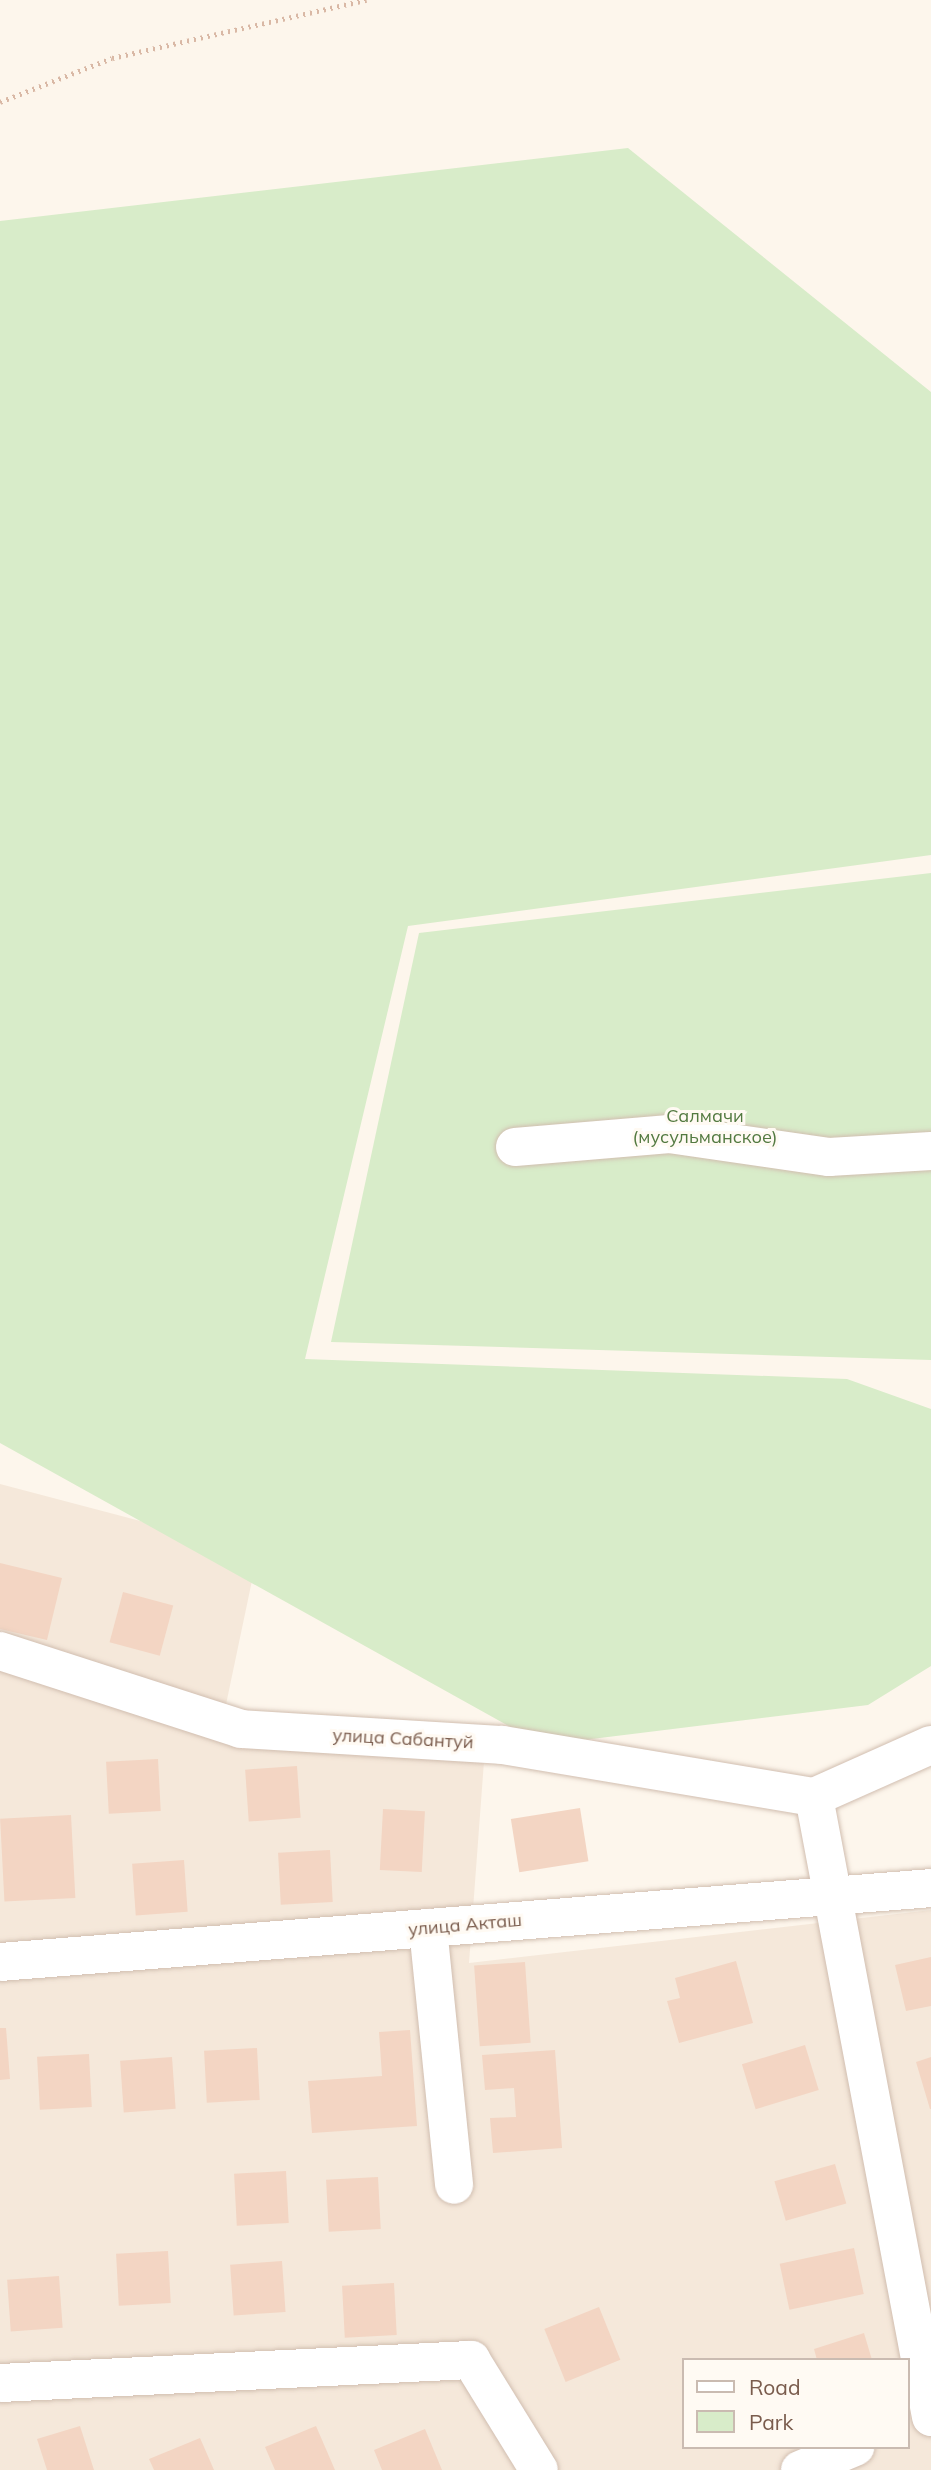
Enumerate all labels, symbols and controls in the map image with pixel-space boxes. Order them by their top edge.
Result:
park label: Салмачи (мусульманское) [633,1106,777,1148]
street label: улица Сабантуй [332,1725,474,1753]
street label: улица Акташ [407,1909,523,1941]
legend [682,2358,910,2449]
text: Road [749,2374,800,2400]
text: Park [749,2409,793,2435]

